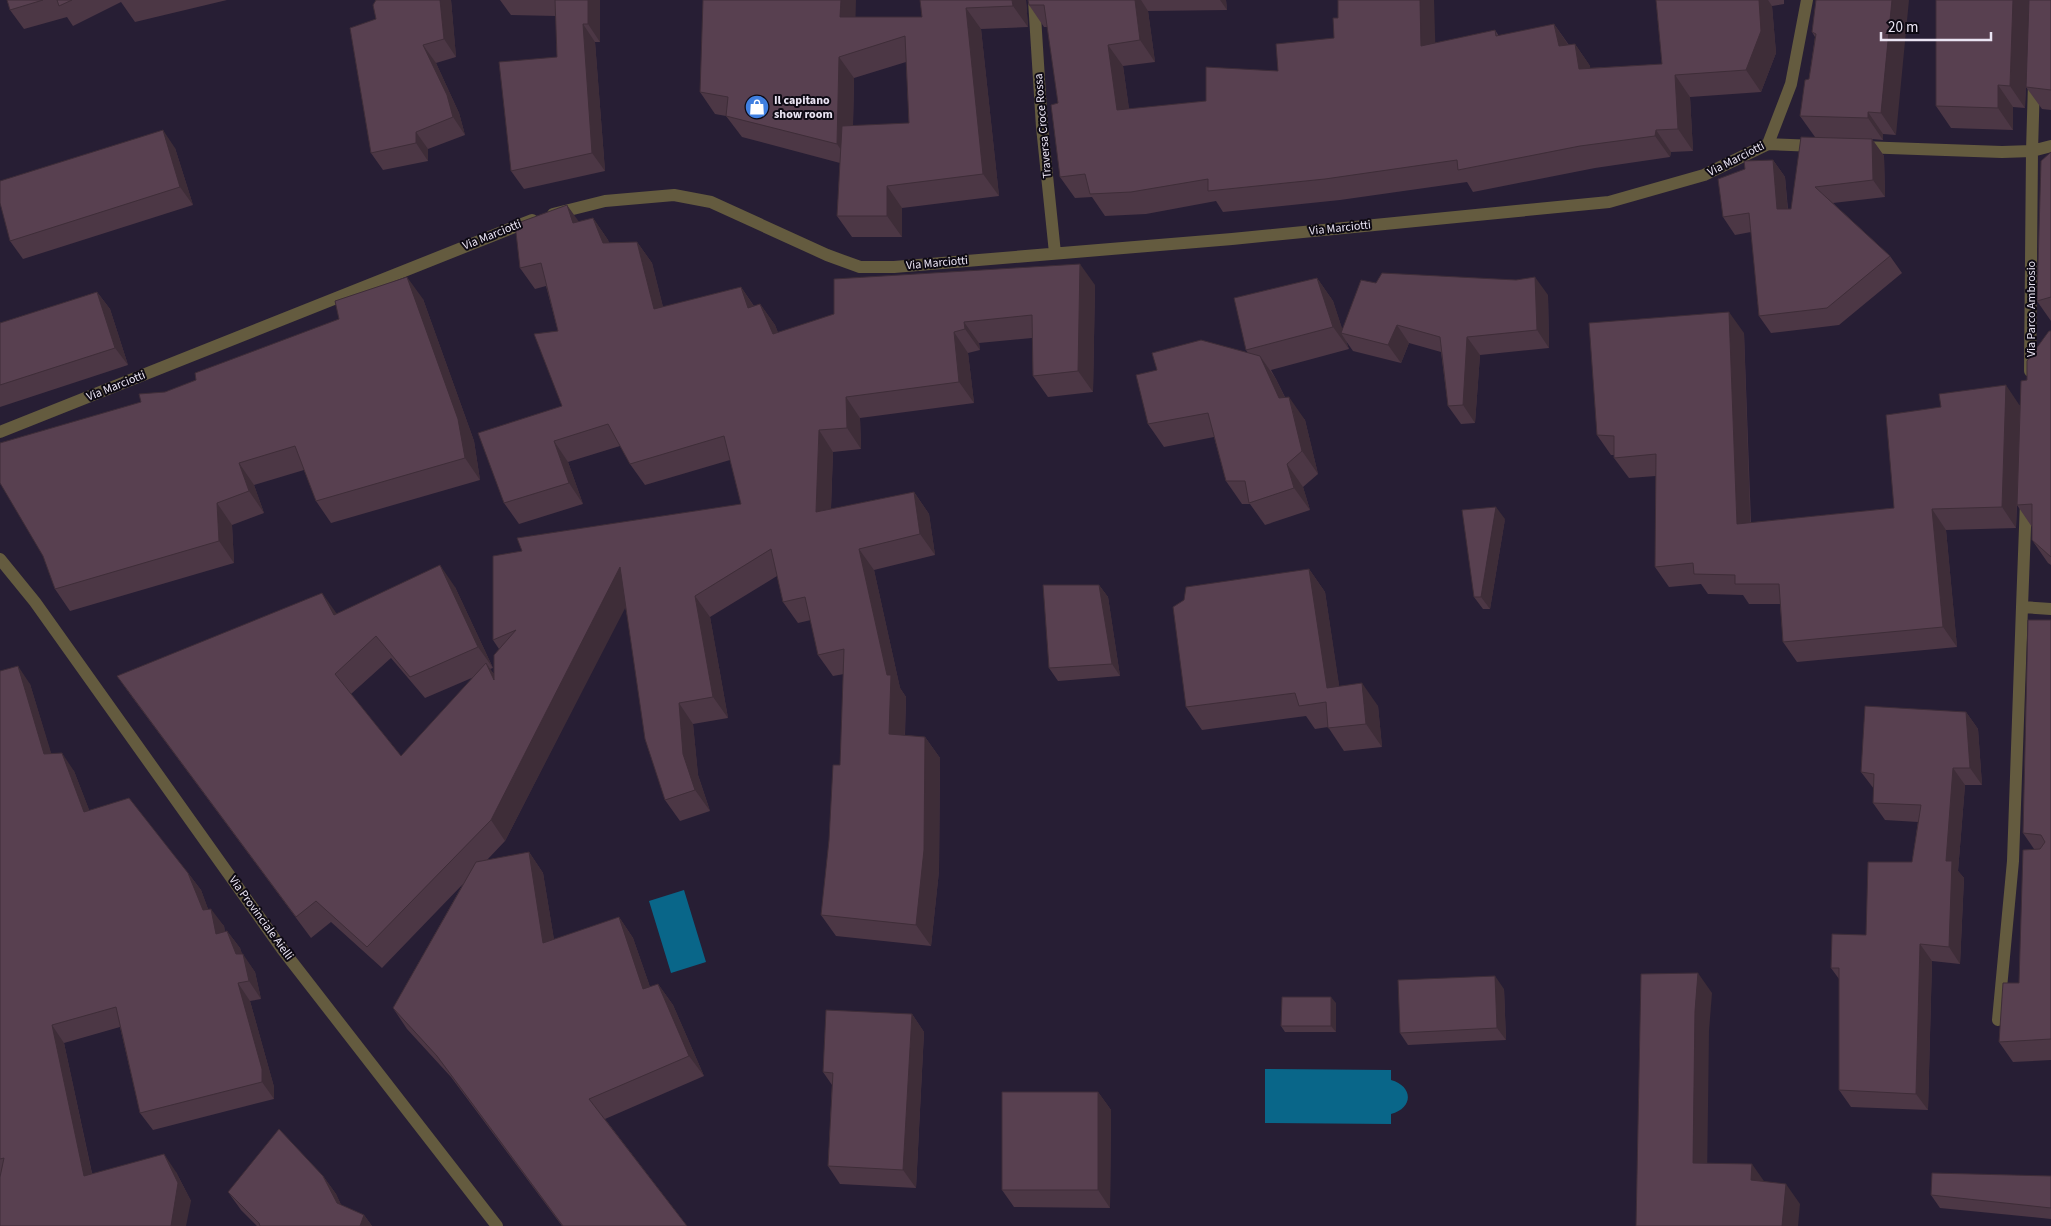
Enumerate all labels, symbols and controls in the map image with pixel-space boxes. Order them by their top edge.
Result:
scale bar [1881,10,1991,42]
text: 20 m [1888,17,1918,38]
street label: Traversa Croce Rossa [1030,73,1056,179]
place label: Il capitano show room [774,92,833,123]
shop icon: Il capitano show room [744,94,770,120]
street label: Via Marciotti [1705,137,1767,181]
street label: Via Marciotti [460,216,524,254]
street label: Via Marciotti [1308,216,1372,240]
street label: Via Marciotti [905,252,969,274]
street label: Via Parco Ambrosio [2023,261,2040,357]
street label: Via Marciotti [84,367,148,405]
street label: Via Provinciale Aielli [225,872,297,964]

